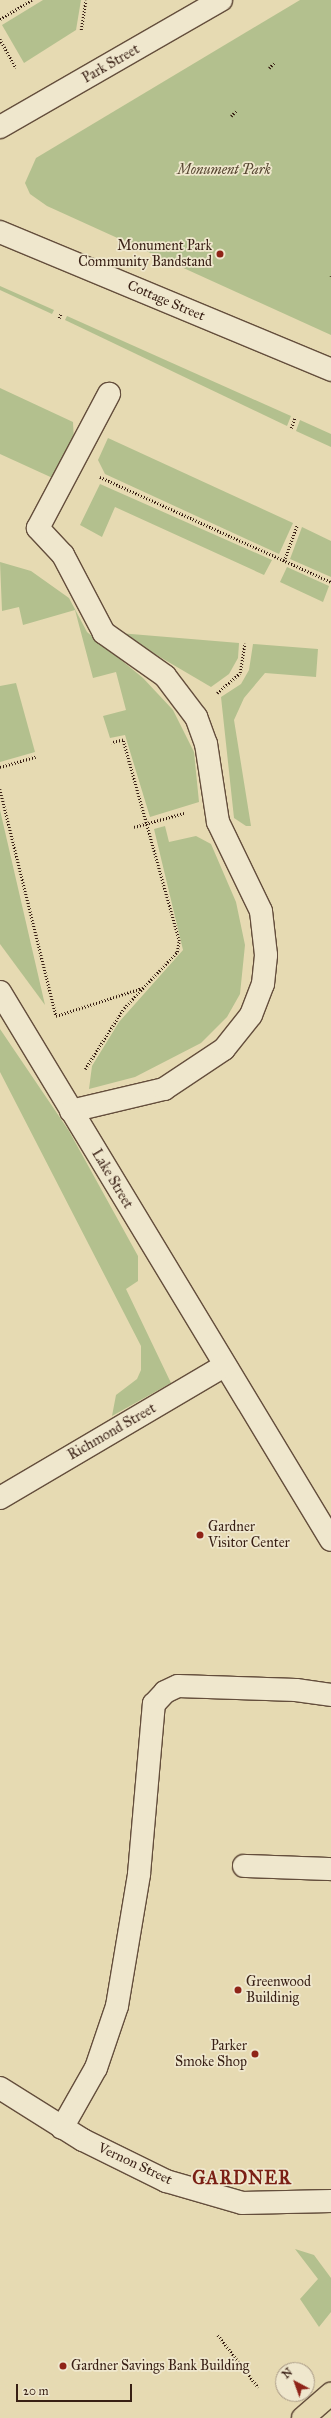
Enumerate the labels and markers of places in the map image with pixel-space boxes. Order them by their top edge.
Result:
place label: Monument Park Community Bandstand [78,238,212,270]
marker: Monument Park Community Bandstand [215,249,225,259]
place label: Gardner Visitor Center [208,1519,290,1552]
marker: Gardner Visitor Center [195,1530,205,1540]
place label: Greenwood Buildinig [246,1974,311,2006]
marker: Greenwood Buildinig [233,1985,243,1995]
place label: Parker Smoke Shop [175,2038,247,2070]
marker: Parker Smoke Shop [250,2049,260,2059]
place label: Gardner Savings Bank Building [71,2358,249,2374]
marker: Gardner Savings Bank Building [58,2361,68,2371]

